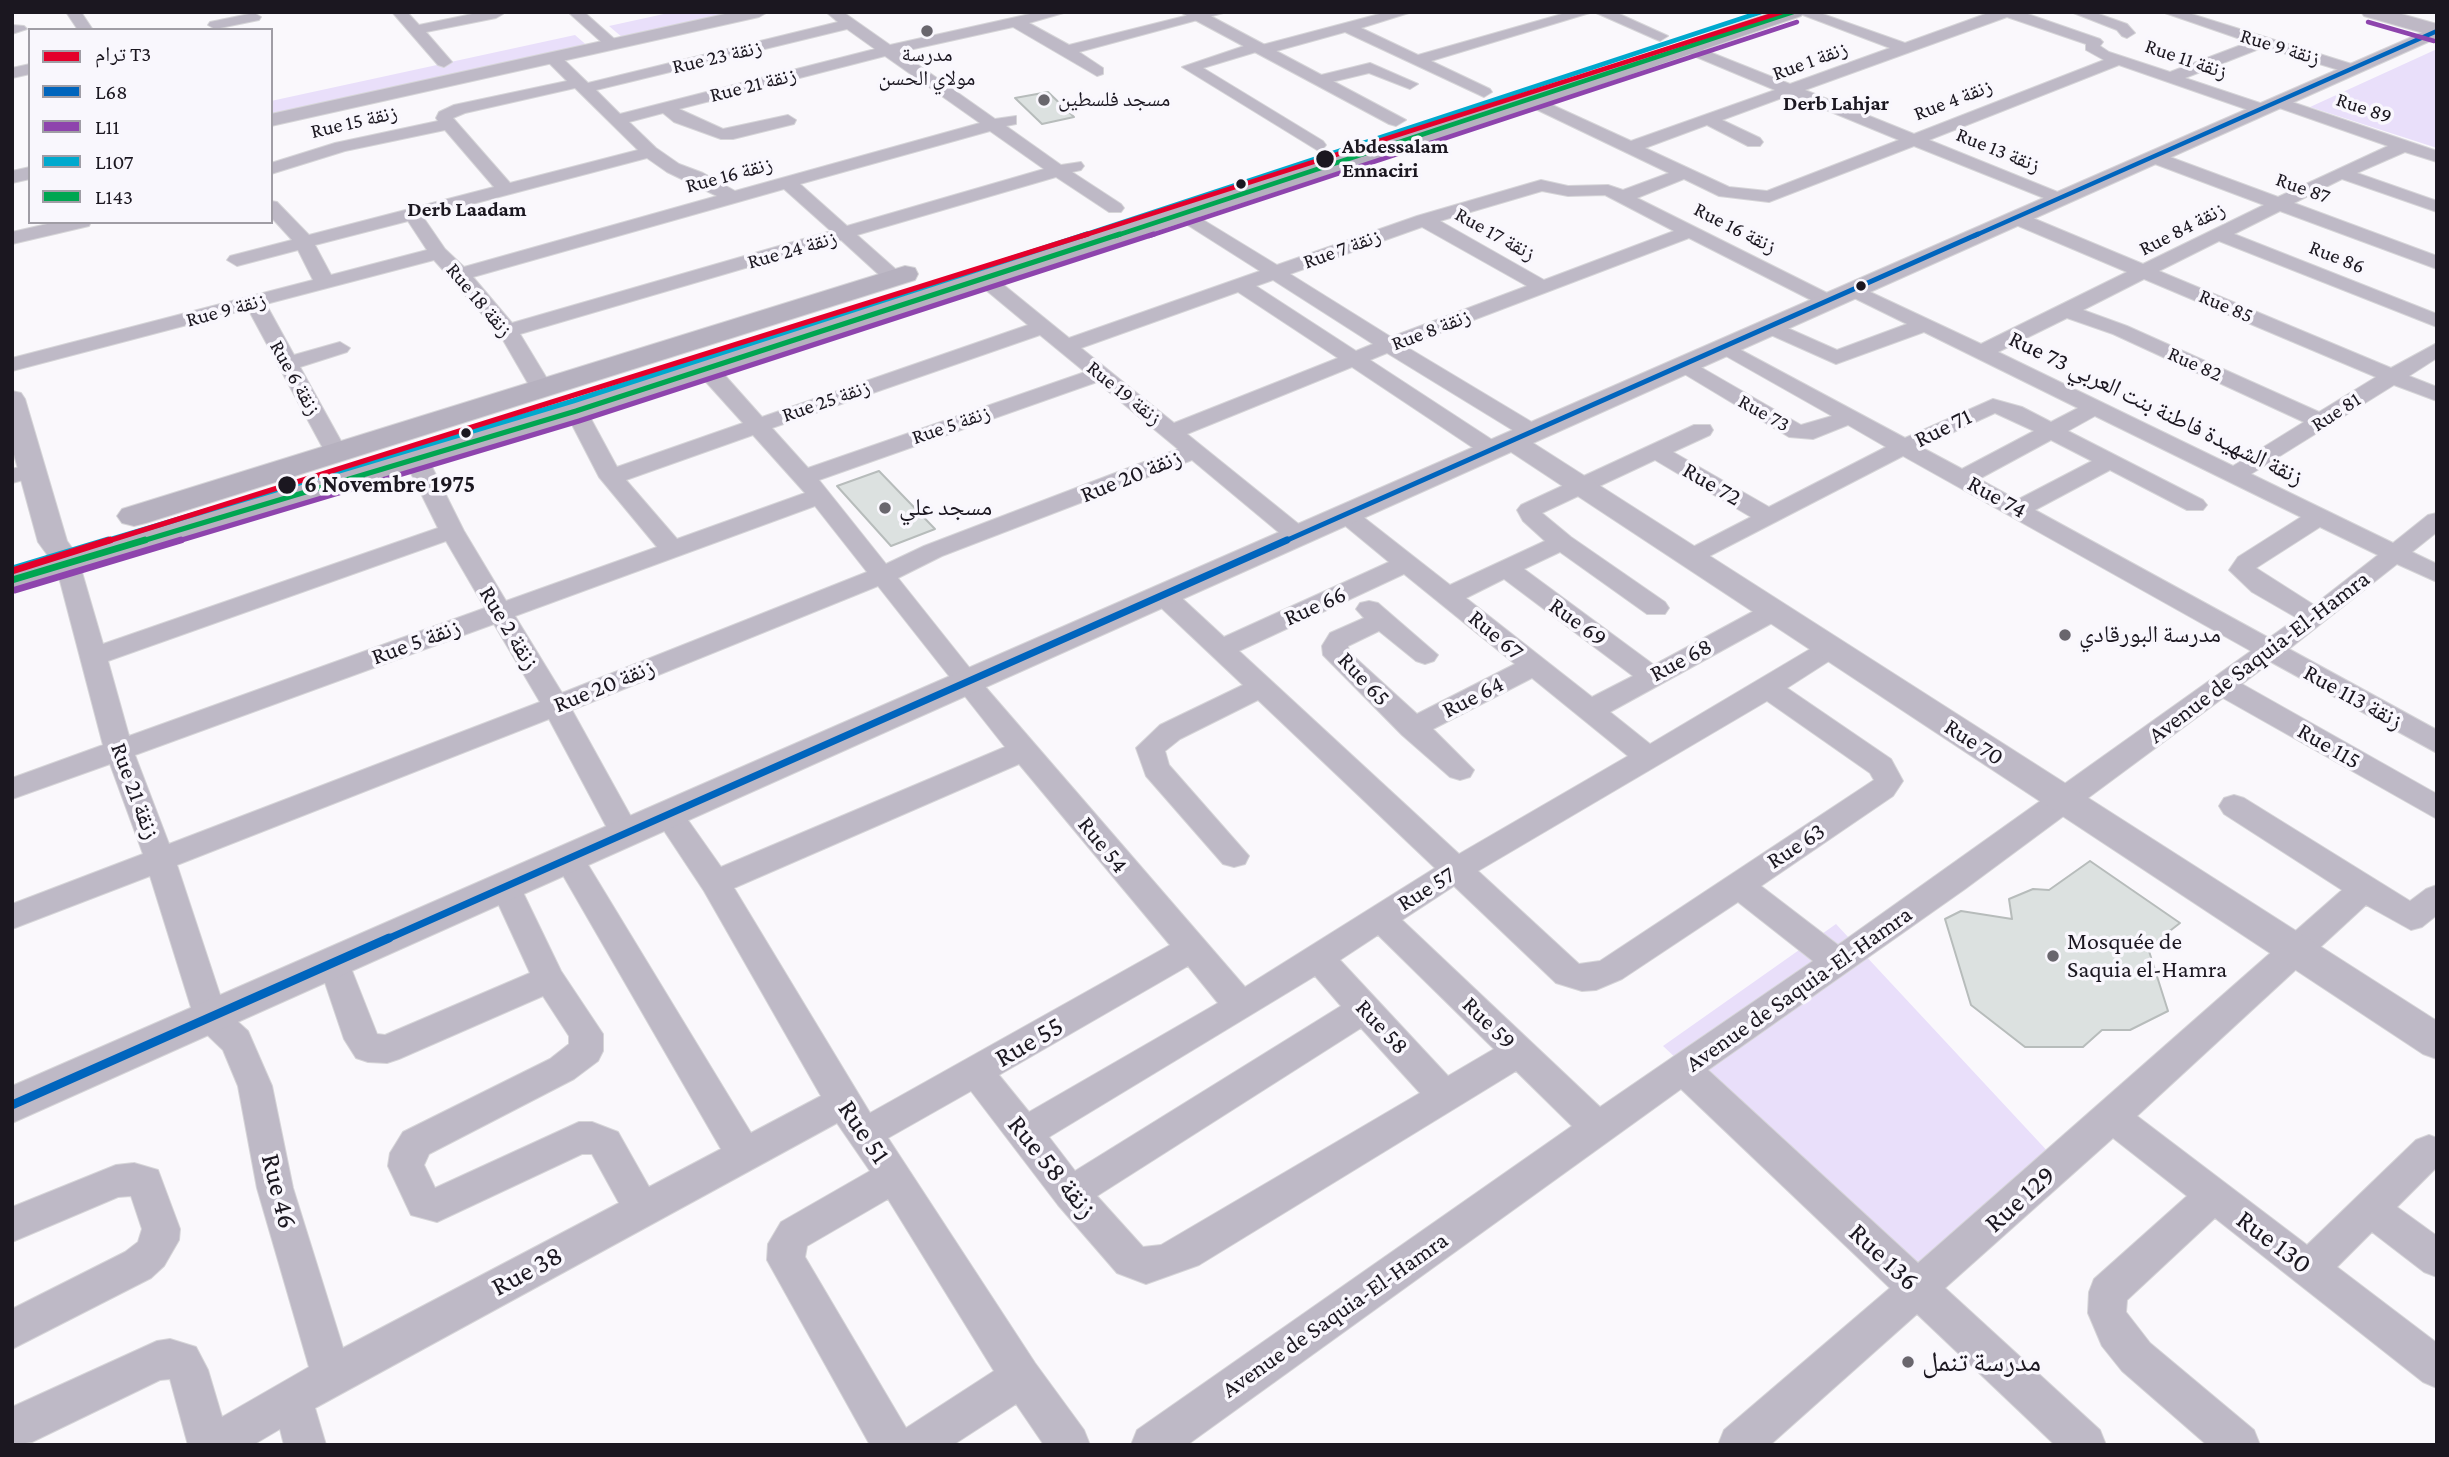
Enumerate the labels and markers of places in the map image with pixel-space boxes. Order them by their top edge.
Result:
marker: مدرسة مولاي الحسن [919,23,935,39]
place label: مدرسة مولاي الحسن [879,42,975,92]
place label: مسجد فلسطين [1058,87,1170,113]
marker: مسجد فلسطين [1036,92,1052,108]
place label: Abdessalam Ennaciri [1342,134,1449,184]
marker: Abdessalam Ennaciri [1314,148,1336,170]
unlabelled marker [1234,177,1248,191]
unlabelled marker [1854,279,1868,293]
unlabelled marker [459,426,473,440]
place label: 6 Novembre 1975 [304,471,475,499]
marker: 6 Novembre 1975 [276,474,298,496]
place label: مسجد علي [899,494,992,522]
marker: مسجد علي [877,500,893,516]
place label: مدرسة البورقادي [2079,621,2221,649]
marker: مدرسة البورقادي [2057,627,2073,643]
place label: Mosquée de Saquia el-Hamra [2067,928,2227,984]
marker: Mosquée de Saquia el-Hamra [2045,948,2061,964]
place label: مدرسة تنمل [1922,1345,2041,1379]
marker: مدرسة تنمل [1900,1354,1916,1370]

